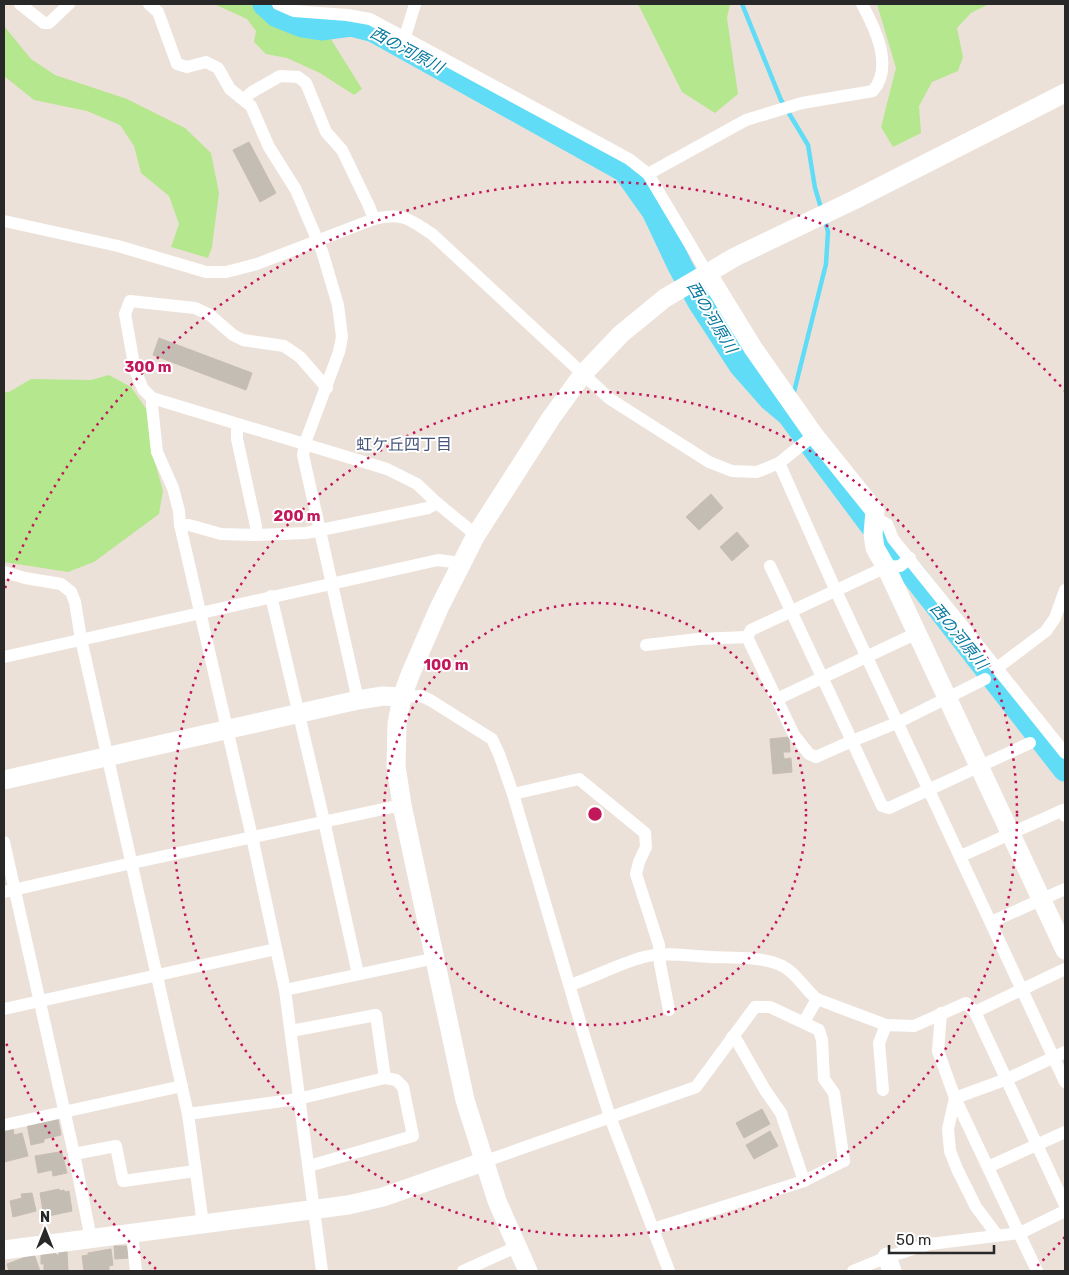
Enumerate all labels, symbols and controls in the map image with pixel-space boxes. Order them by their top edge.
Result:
water label: 西の河原川 [367,23,449,78]
water label: 西の河原川 [683,278,742,358]
text: 300 m [124,358,172,376]
district label: 虹ケ丘四丁目 [356,435,452,454]
text: 200 m [273,507,321,525]
water label: 西の河原川 [926,599,993,675]
text: 100 m [424,656,468,674]
centre of rings [586,805,604,823]
north arrow [20,1205,70,1255]
text: N [40,1209,50,1226]
scale bar [889,1222,994,1254]
text: 50 m [896,1231,931,1249]

